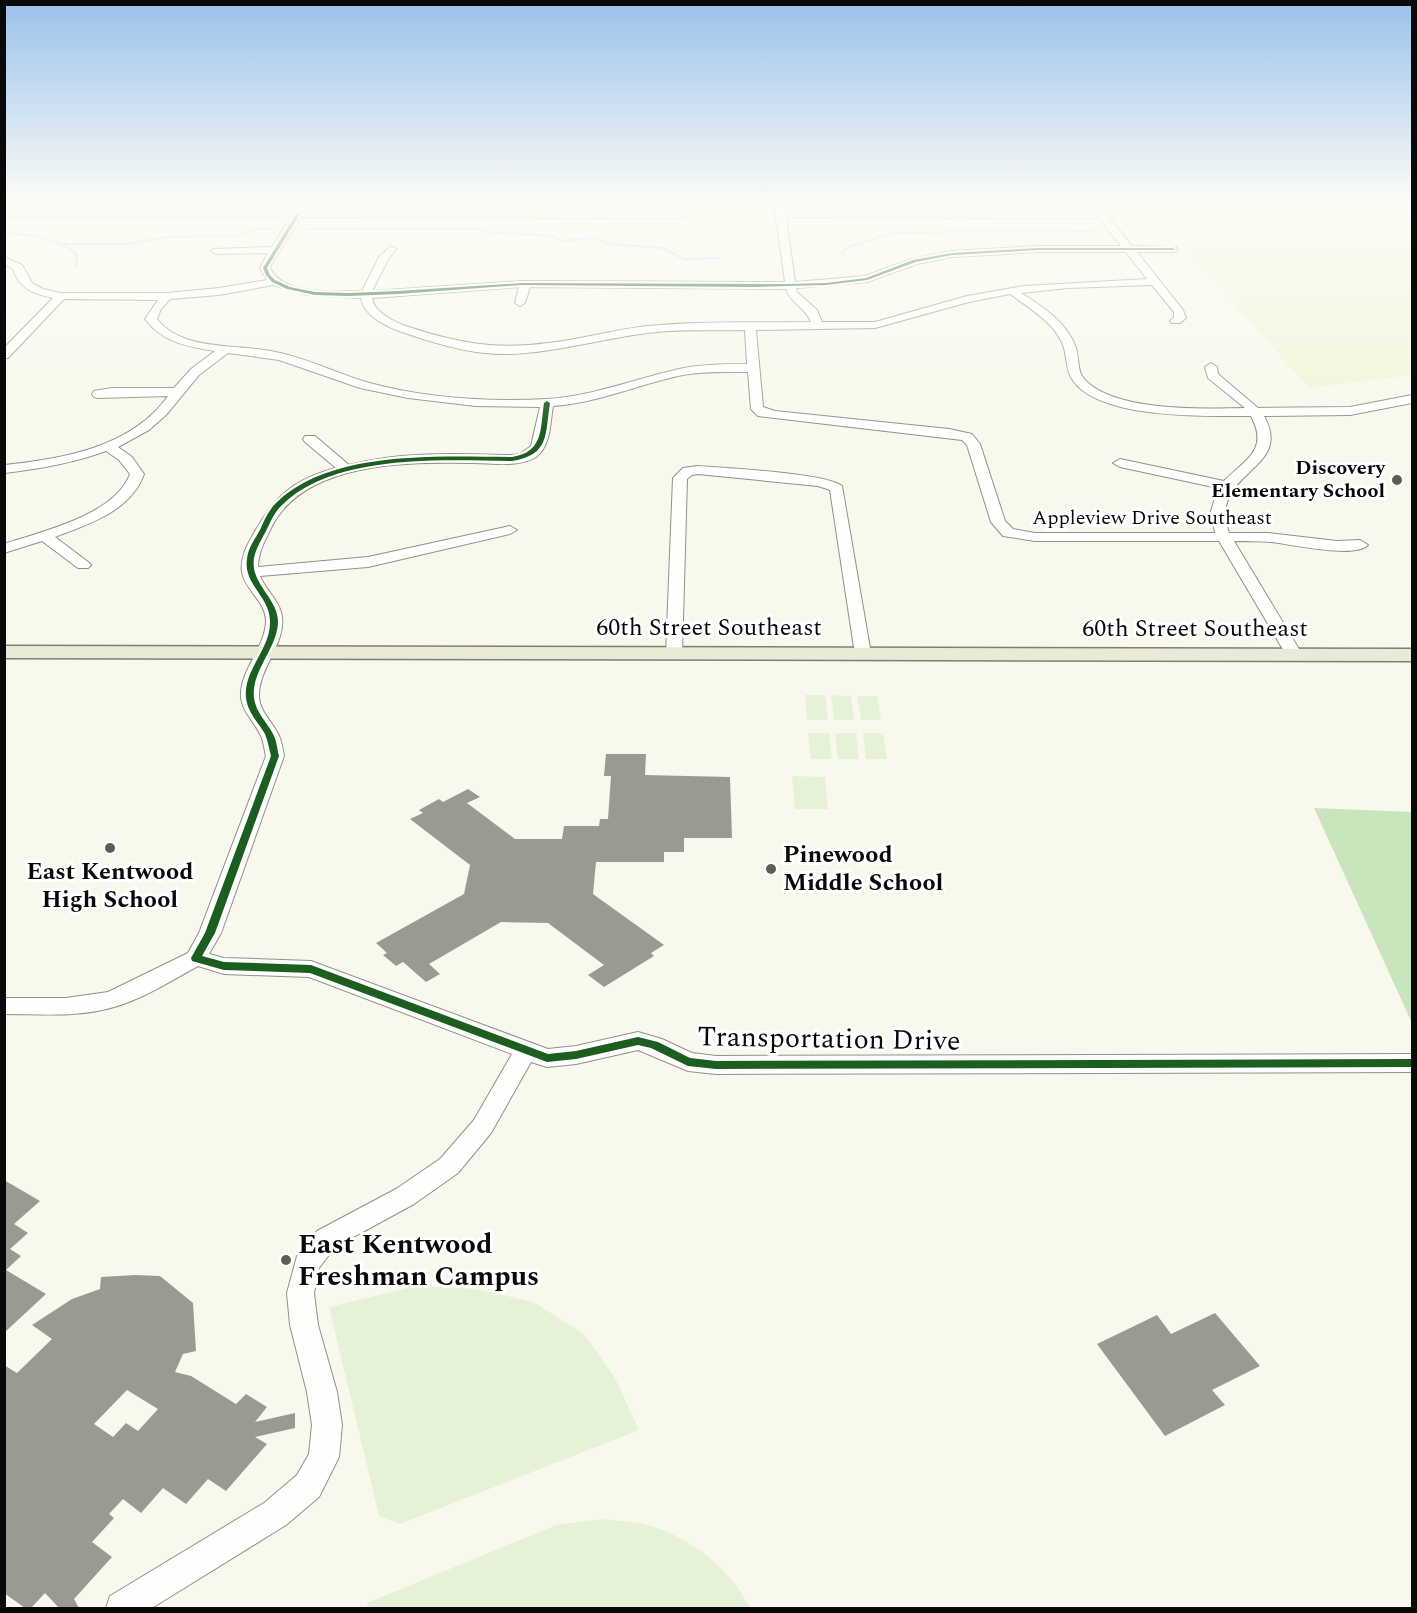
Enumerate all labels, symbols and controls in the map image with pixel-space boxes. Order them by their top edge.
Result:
place label: Discovery Elementary School [1211,453,1386,506]
marker: Discovery Elementary School [1390,473,1404,487]
street label: Appleview Drive Southeast [1032,503,1272,533]
street label: 60th Street Southeast [596,610,822,646]
street label: 60th Street Southeast [1082,611,1308,647]
place label: Pinewood Middle School [783,837,944,901]
marker: East Kentwood High School [103,841,117,855]
place label: East Kentwood High School [27,854,193,918]
marker: Pinewood Middle School [764,862,778,876]
street label: Transportation Drive [697,1015,961,1063]
place label: East Kentwood Freshman Campus [298,1223,539,1298]
marker: East Kentwood Freshman Campus [279,1253,293,1267]

